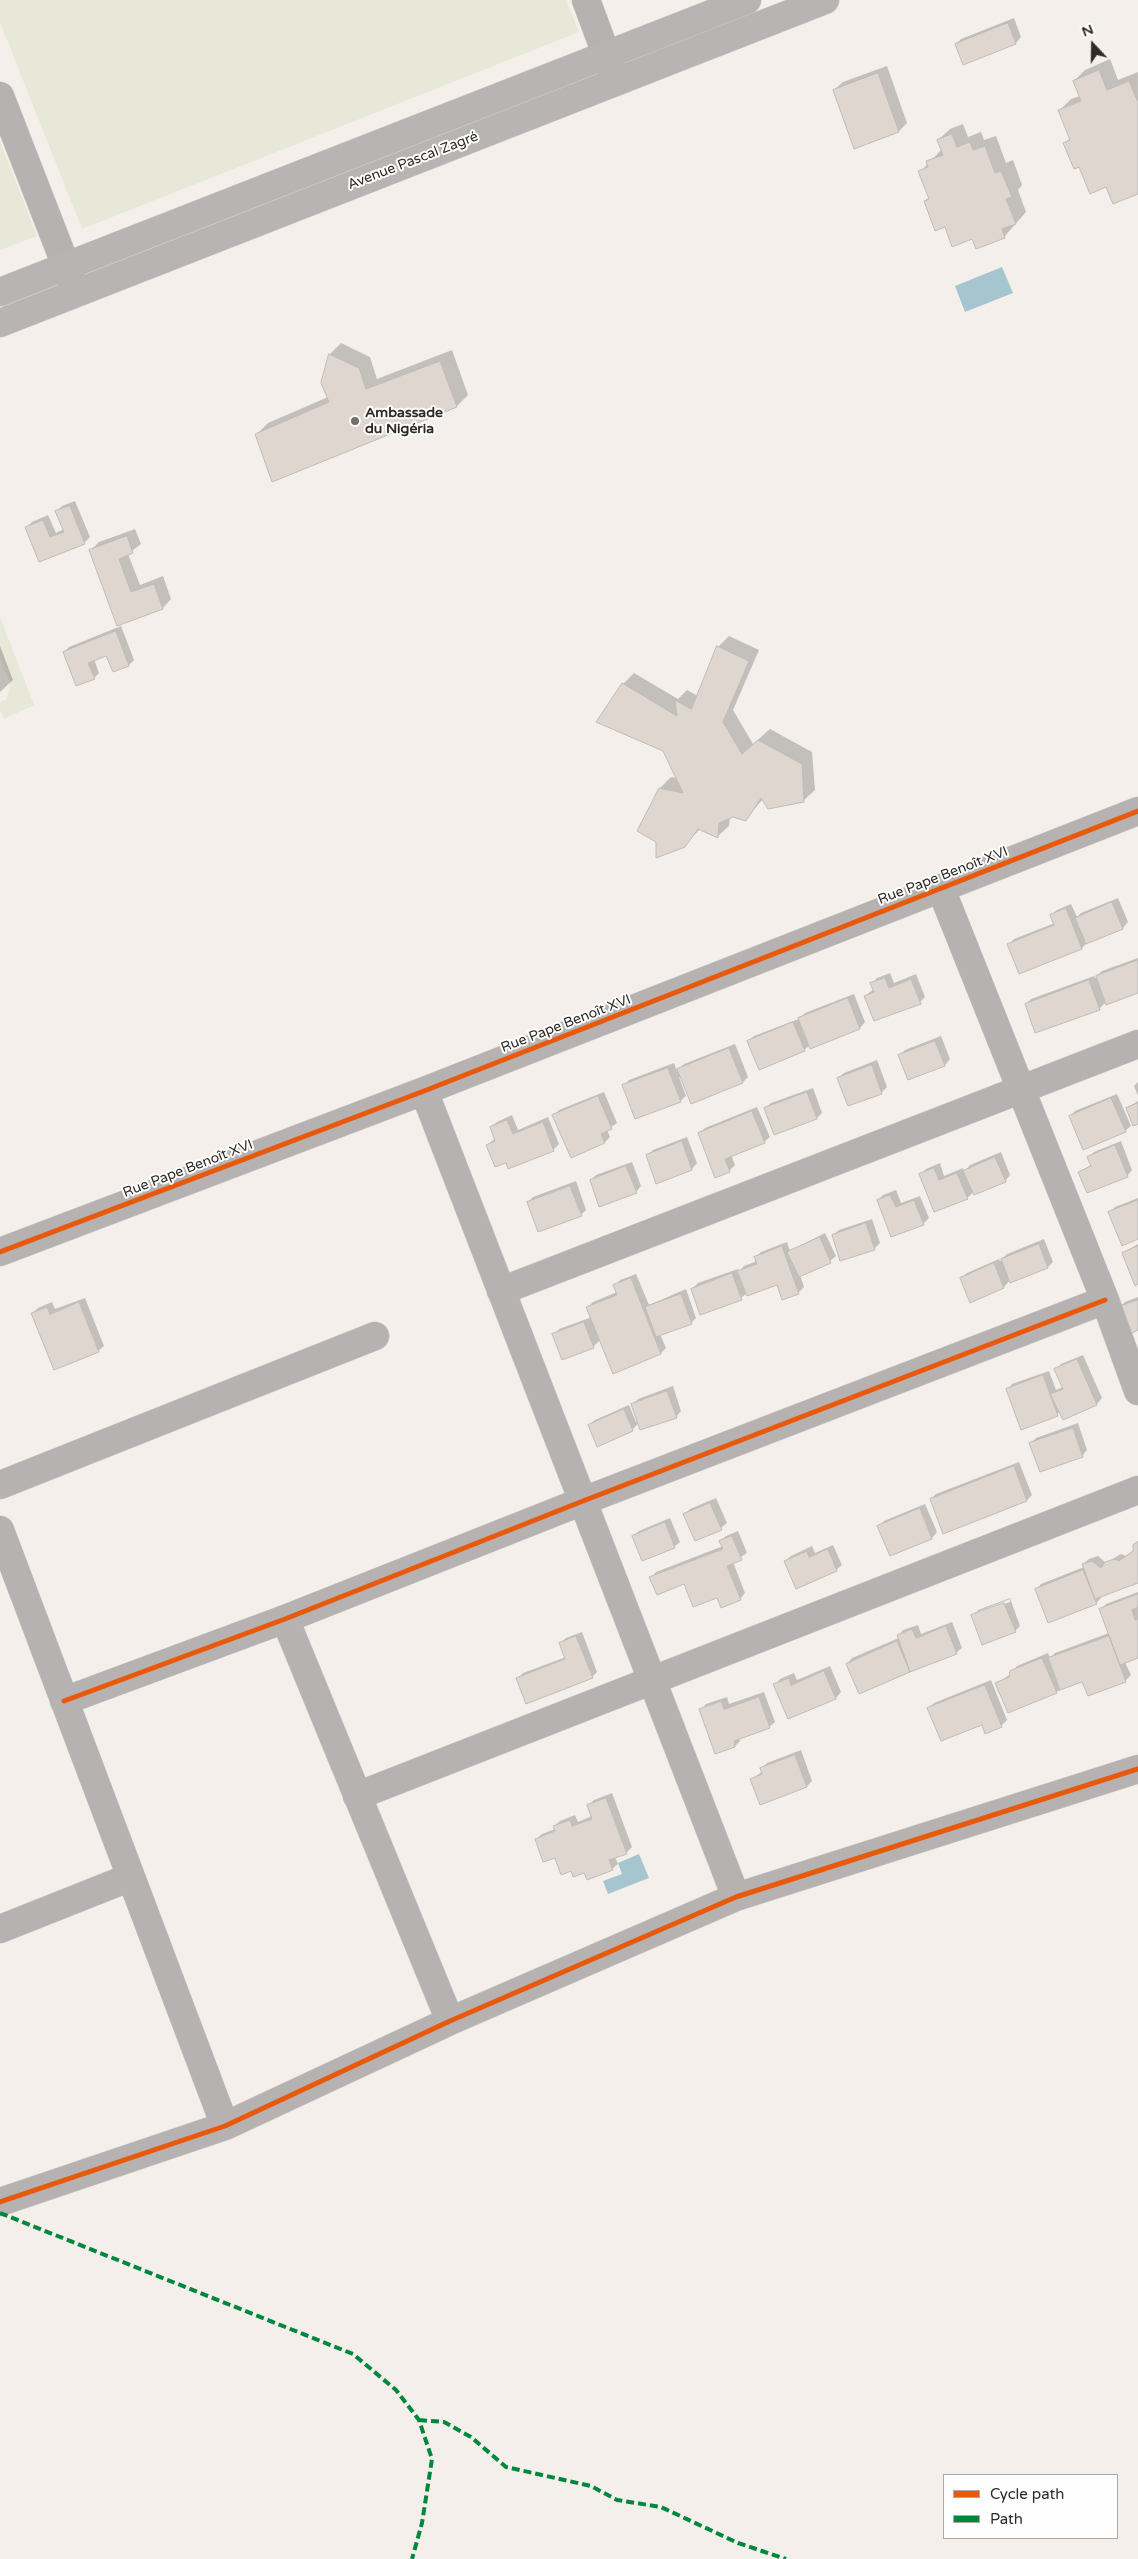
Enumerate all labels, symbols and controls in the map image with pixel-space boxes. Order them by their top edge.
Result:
north arrow [1068,20,1118,70]
text: N [1079,21,1096,40]
street label: Avenue Pascal Zagré [345,128,481,194]
place label: Ambassade du Nigéria [365,405,443,438]
marker: Ambassade du Nigéria [349,415,361,427]
street label: Rue Pape Benoît XVI [876,843,1010,909]
street label: Rue Pape Benoît XVI [499,991,633,1057]
street label: Rue Pape Benoît XVI [121,1136,255,1202]
legend [943,2474,1118,2539]
text: Cycle path [990,2485,1064,2503]
text: Path [990,2510,1023,2528]

